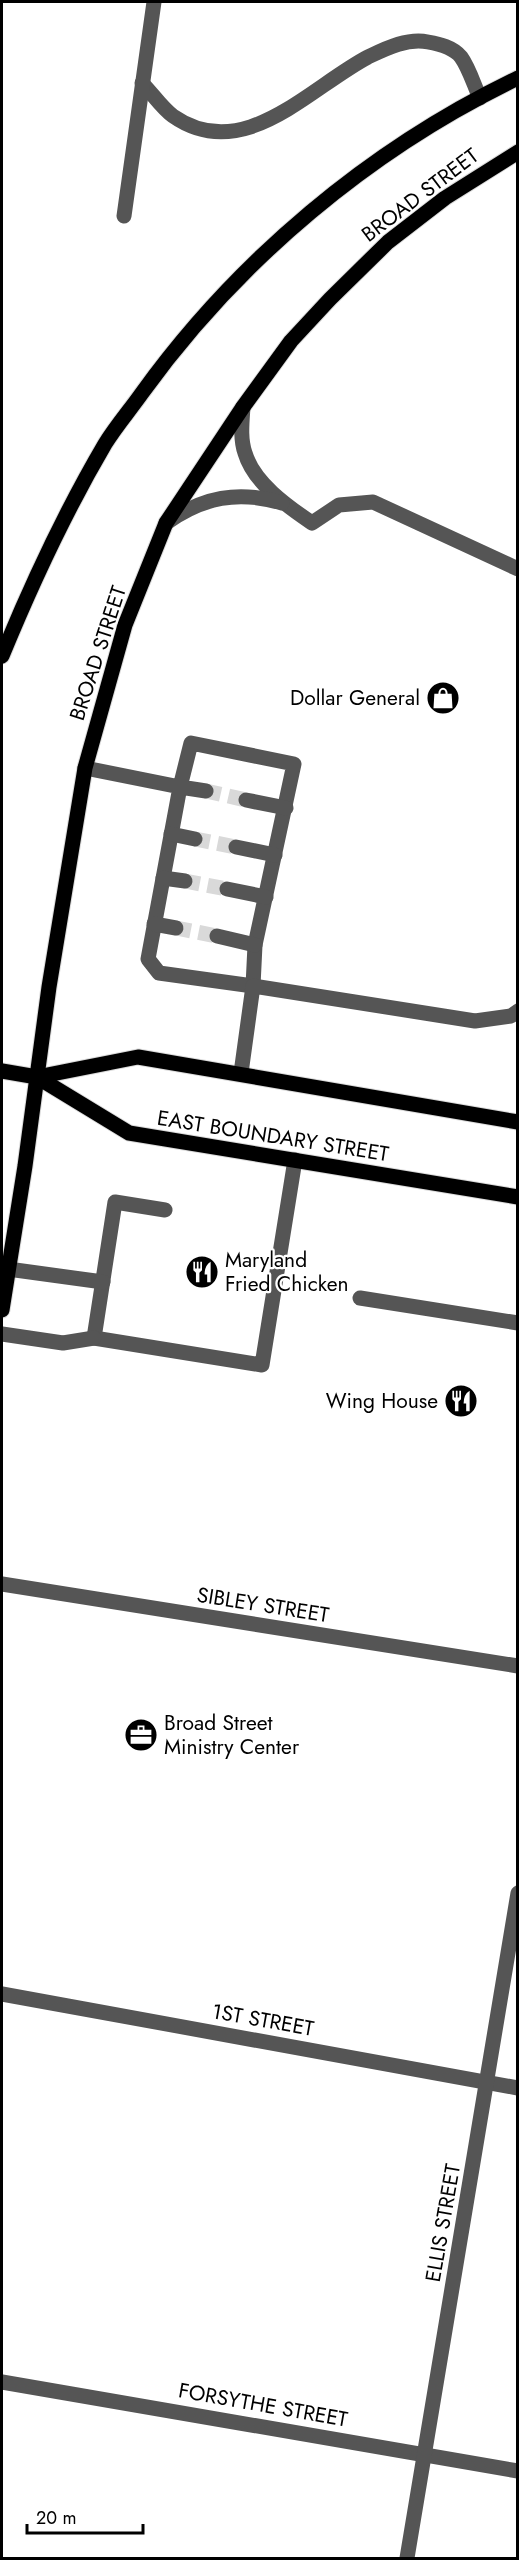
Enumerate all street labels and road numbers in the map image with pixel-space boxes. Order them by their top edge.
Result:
street label: BROAD STREET [355,141,485,249]
street label: BROAD STREET [62,582,134,724]
street label: EAST BOUNDARY STREET [155,1103,391,1169]
street label: SIBLEY STREET [195,1580,331,1630]
street label: 1ST STREET [210,1996,317,2044]
street label: ELLIS STREET [418,2161,468,2284]
street label: FORSYTHE STREET [176,2375,350,2435]

